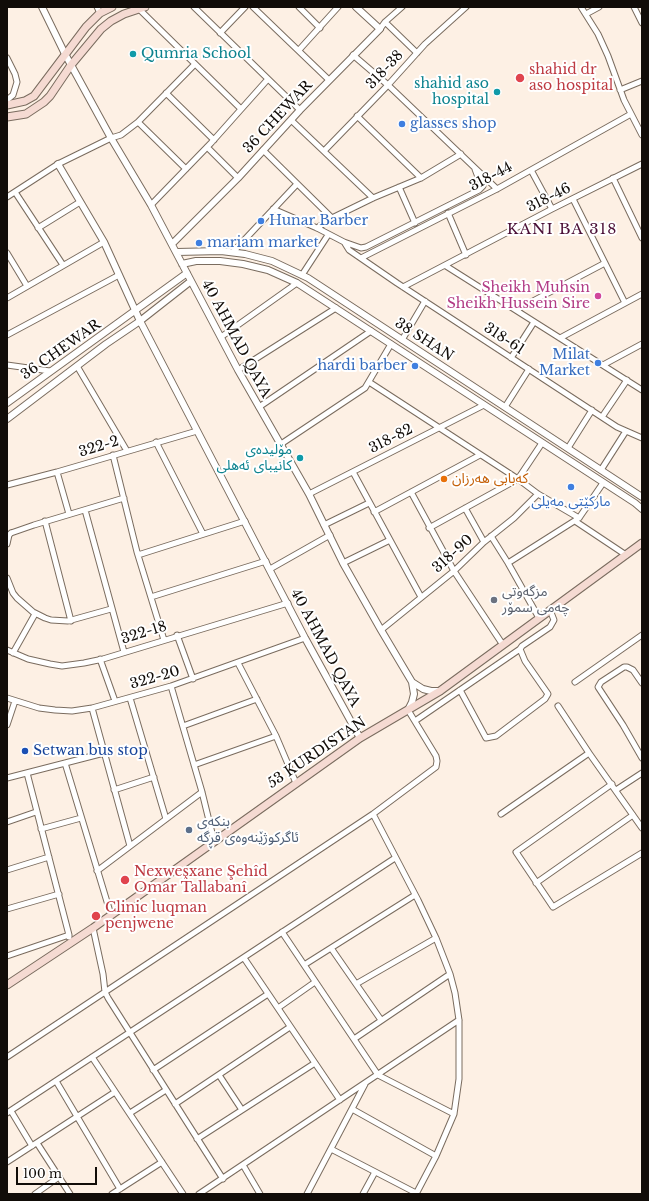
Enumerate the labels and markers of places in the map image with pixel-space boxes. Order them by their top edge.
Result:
place label: Qumria School [141,46,251,62]
marker: Qumria School [128,49,138,59]
place label: shahid dr aso hospital [529,62,613,94]
marker: shahid dr aso hospital [514,72,526,84]
place label: shahid aso hospital [414,76,489,108]
marker: shahid aso hospital [492,87,502,97]
place label: glasses shop [410,116,496,132]
marker: glasses shop [397,119,407,129]
place label: Hunar Barber [269,213,368,229]
marker: Hunar Barber [256,216,266,226]
place label: mariam market [207,235,319,251]
marker: mariam market [194,238,204,248]
place label: Sheikh Muhsin Sheikh Hussein Sire [447,280,590,312]
marker: Sheikh Muhsin Sheikh Hussein Sire [593,291,603,301]
place label: Milat Market [539,347,590,380]
place label: hardi barber [317,358,407,374]
marker: Milat Market [593,358,603,368]
marker: hardi barber [410,361,420,371]
place label: مۆلیدەی کانیبای ئەهلی [217,442,292,474]
marker: مۆلیدەی کانیبای ئەهلی [295,453,305,463]
place label: کەبابی هەرزان [452,471,528,487]
marker: کەبابی هەرزان [439,474,449,484]
marker: مارکێتی مەیلی [566,482,576,492]
place label: مارکێتی مەیلی [531,494,611,510]
place label: مزگەوتی چەمی سمۆر [502,584,570,616]
marker: مزگەوتی چەمی سمۆر [489,595,499,605]
place label: Setwan bus stop [33,743,148,759]
marker: Setwan bus stop [20,746,30,756]
place label: بنکەی ئاگرکوژێنەوەی قڕگە [197,814,299,846]
marker: بنکەی ئاگرکوژێنەوەی قڕگە [184,825,194,835]
place label: Nexweşxane Şehîd Omar Tallabanî [134,864,268,896]
marker: Nexweşxane Şehîd Omar Tallabanî [119,874,131,886]
place label: Clinic luqman penjwene [105,900,207,932]
marker: Clinic luqman penjwene [90,910,102,922]

